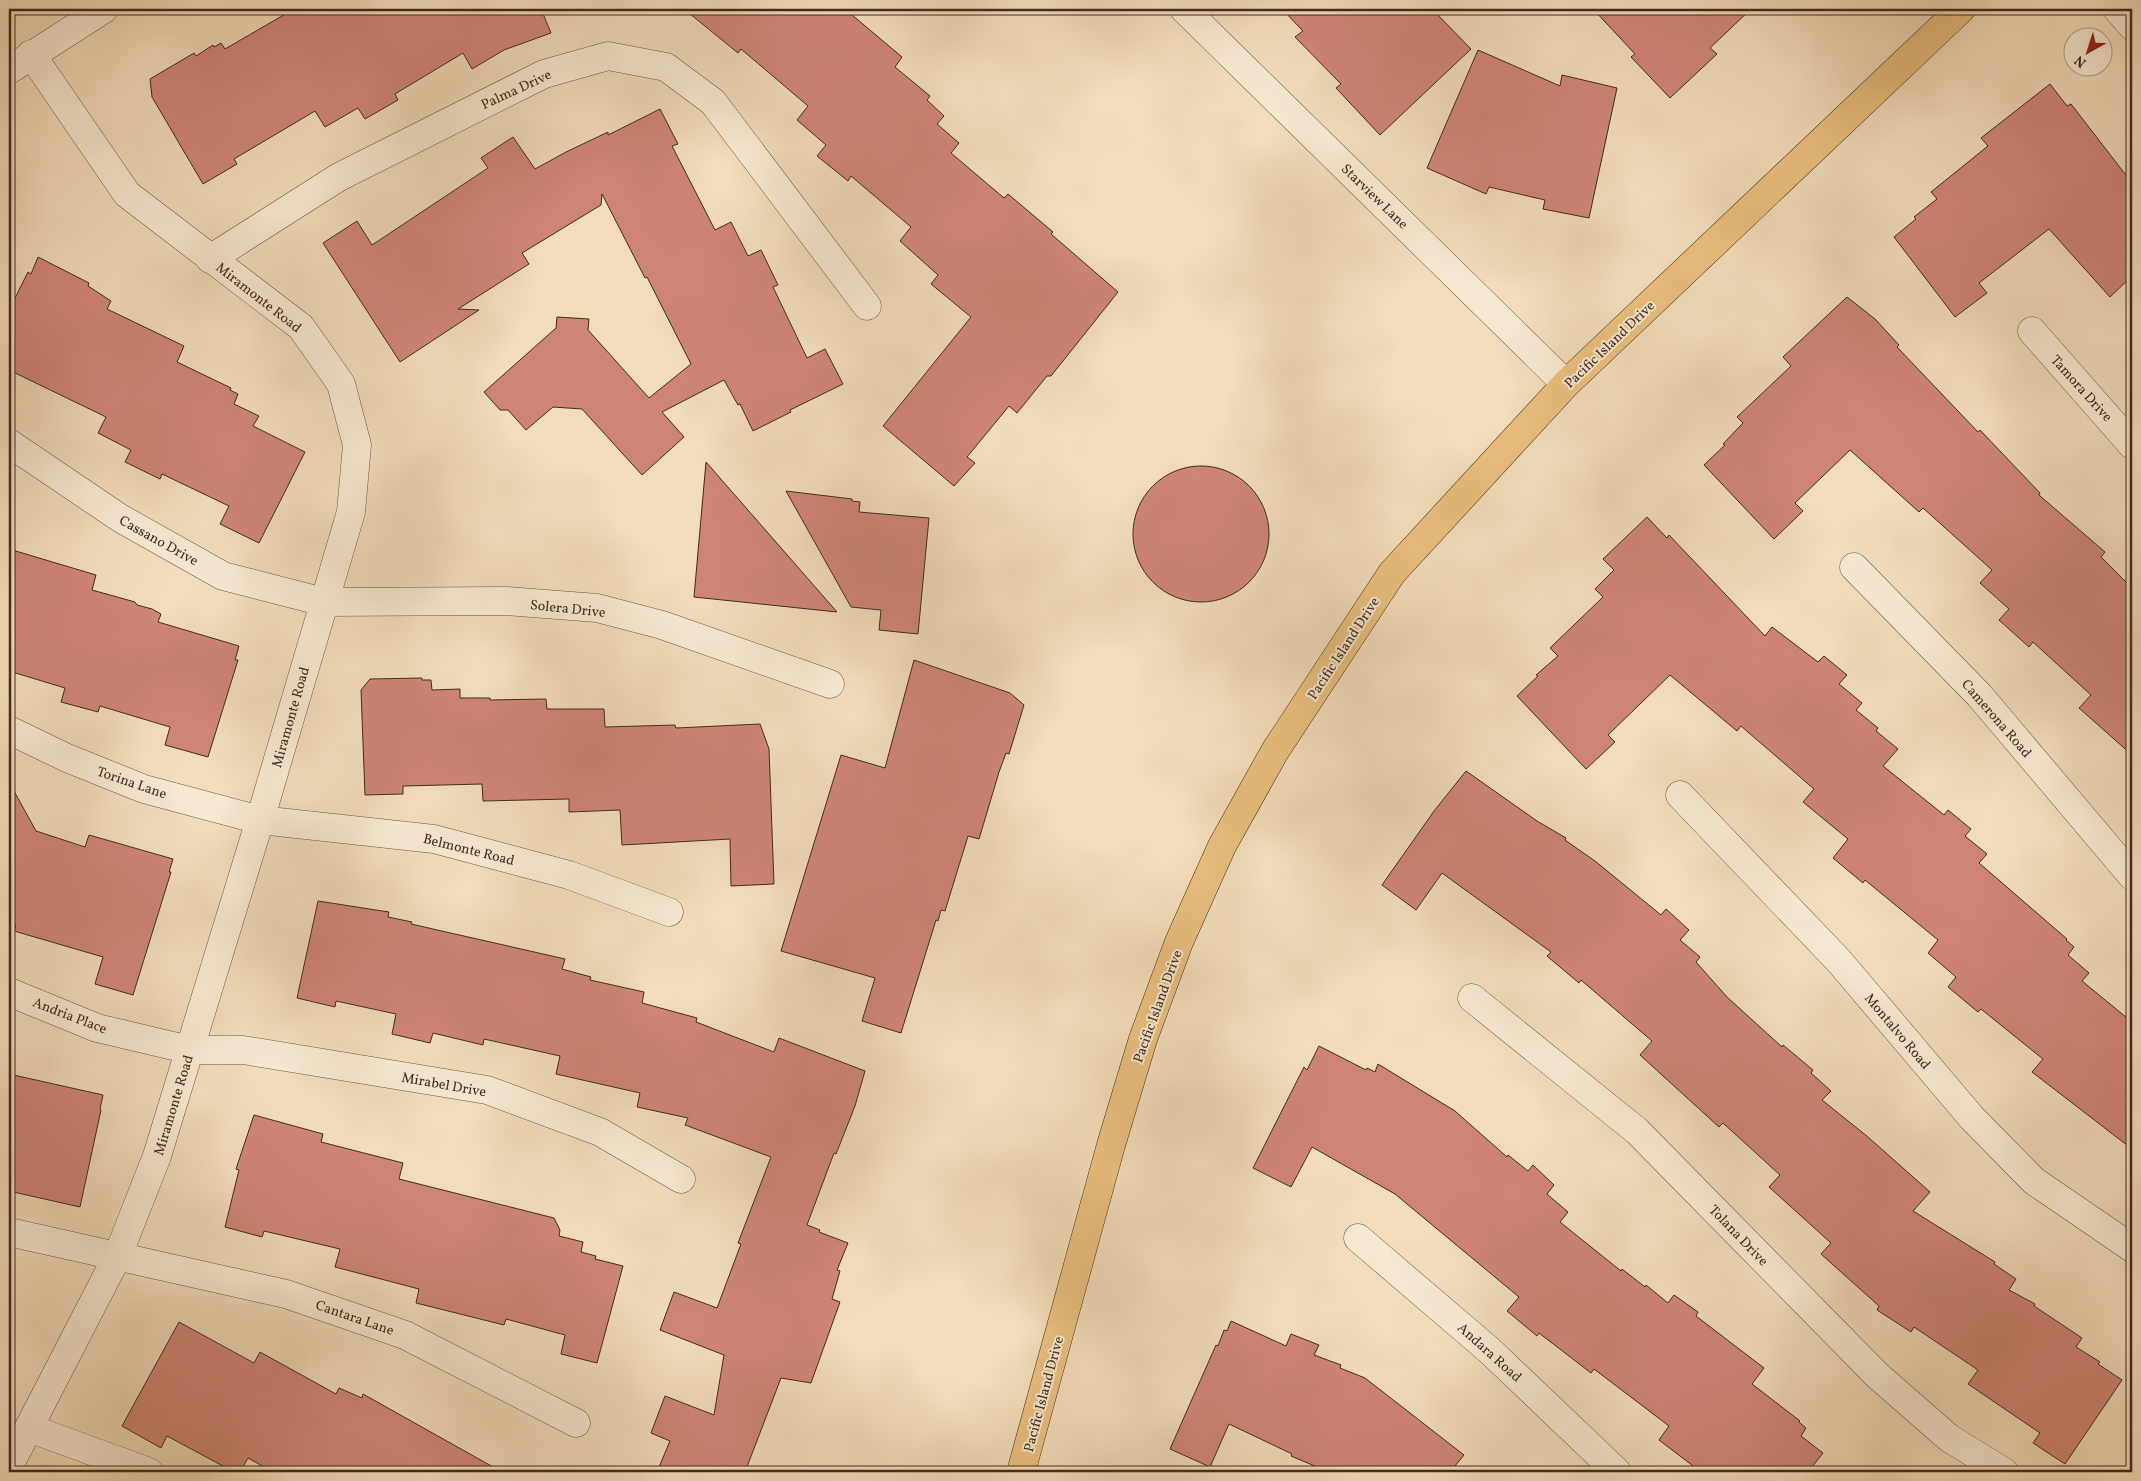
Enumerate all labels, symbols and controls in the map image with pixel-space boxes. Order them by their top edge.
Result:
north arrow [2064,28,2114,78]
text: N [2071,50,2091,72]
street label: Palma Drive [478,66,555,115]
street label: Starview Lane [1336,160,1412,234]
street label: Miramonte Road [211,259,305,338]
street label: Pacific Island Drive [1561,297,1660,393]
street label: Tamora Drive [2046,351,2116,427]
street label: Cassano Drive [115,512,202,571]
street label: Pacific Island Drive [1304,594,1385,704]
street label: Solera Drive [529,596,607,623]
street label: Miramonte Road [268,665,315,770]
street label: Camerona Road [1956,676,2035,762]
street label: Torina Lane [94,763,169,804]
street label: Belmonte Road [421,830,516,871]
street label: Pacific Island Drive [1129,947,1188,1066]
street label: Montalvo Road [1859,990,1934,1074]
street label: Andria Place [30,994,110,1039]
street label: Miramonte Road [150,1053,199,1158]
street label: Mirabel Drive [400,1069,488,1102]
street label: Tolana Drive [1704,1201,1772,1271]
street label: Cantara Lane [313,1296,397,1341]
street label: Andara Road [1453,1319,1525,1387]
street label: Pacific Island Drive [1020,1334,1069,1454]

